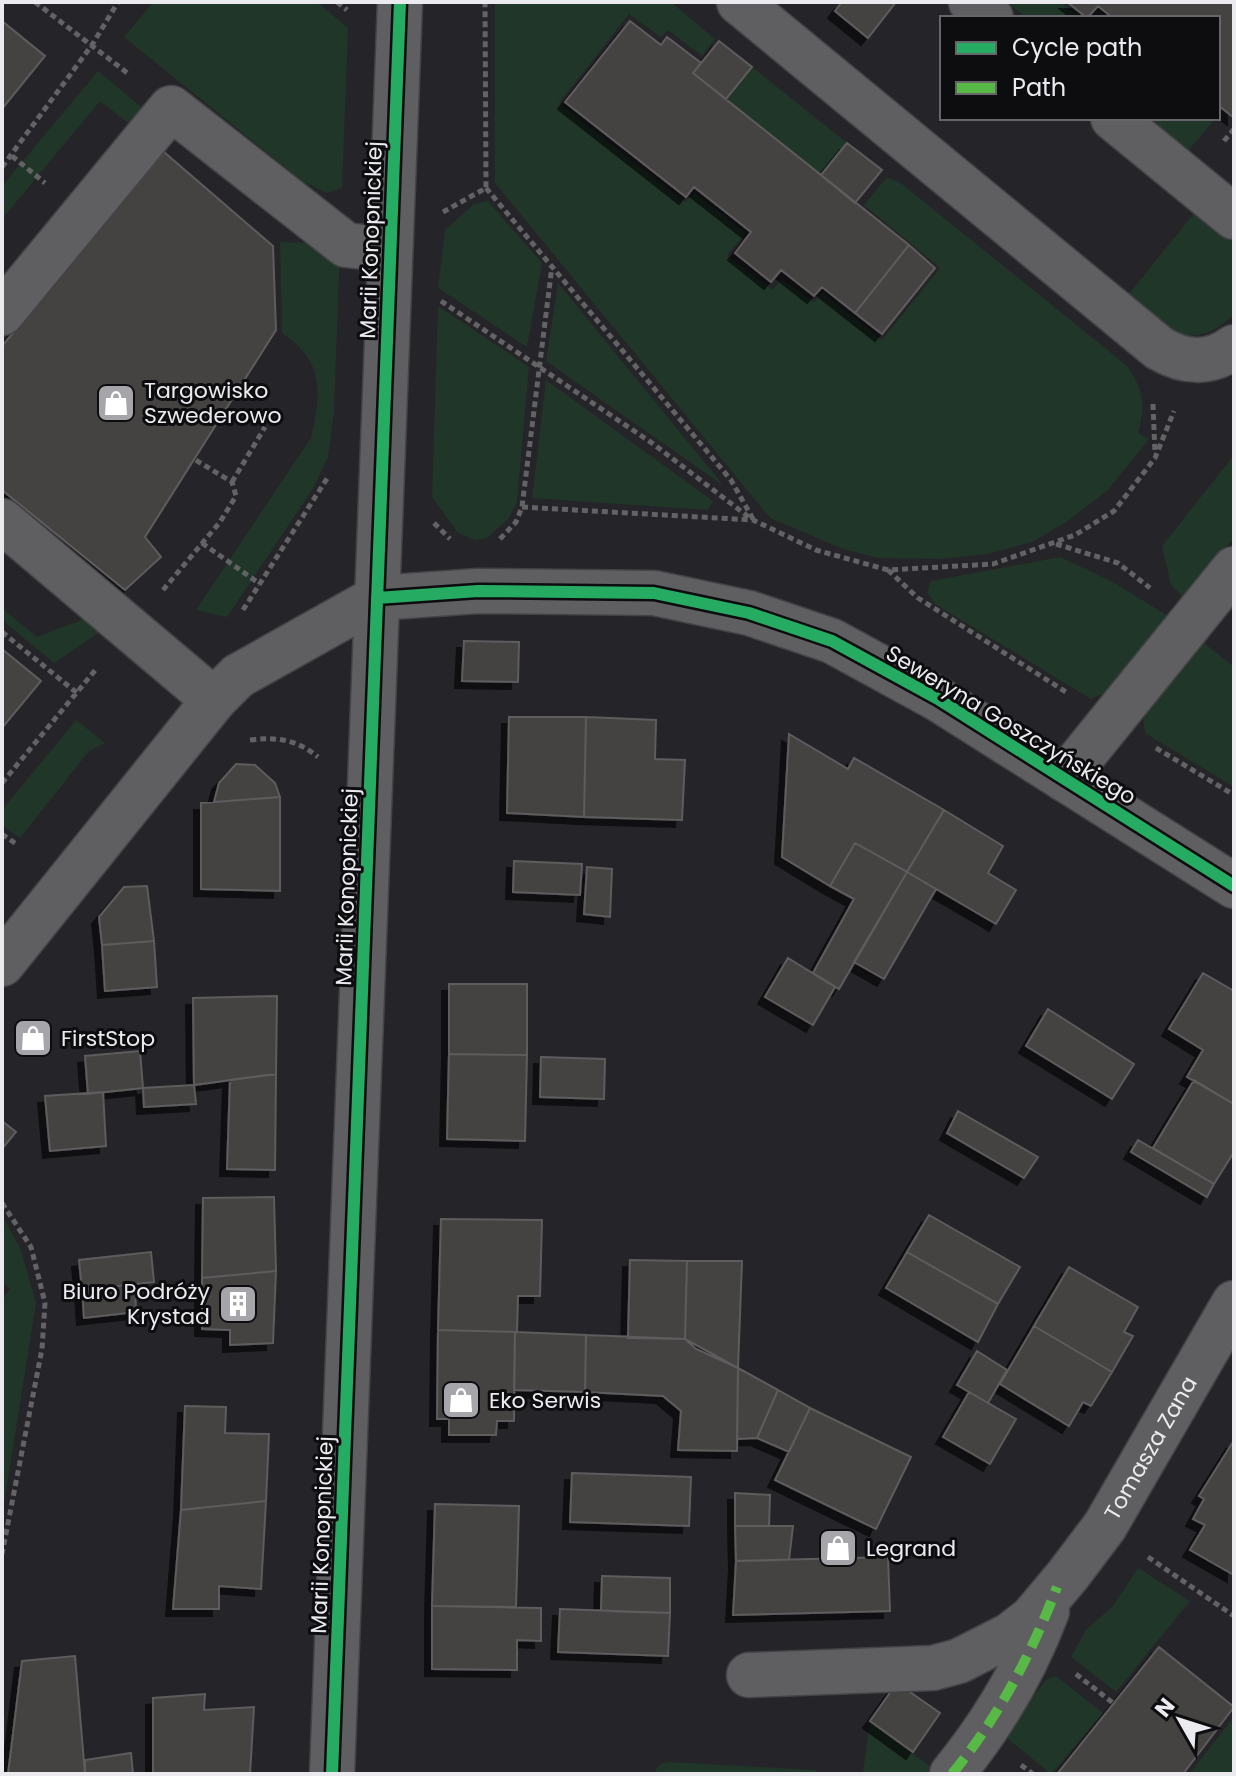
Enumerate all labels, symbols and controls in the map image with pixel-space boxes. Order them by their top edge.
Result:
legend [940,16,1220,120]
text: Cycle path [1012,31,1142,64]
text: Path [1012,71,1066,104]
street label: Marii Konopnickiej [352,141,390,339]
place label: Targowisko Szwederowo [144,375,282,431]
shop icon: Targowisko Szwederowo [95,382,137,424]
street label: Seweryna Goszczyńskiego [880,638,1142,812]
street label: Marii Konopnickiej [328,788,366,986]
shop icon: FirstStop [12,1017,54,1059]
place label: FirstStop [61,1023,155,1054]
place label: Biuro Podróży Krystad [62,1276,211,1332]
building icon: Biuro Podróży Krystad [217,1283,259,1325]
street label: Tomasza Zana [1096,1370,1204,1525]
shop icon: Eko Serwis [440,1379,482,1421]
place label: Eko Serwis [489,1385,601,1416]
street label: Marii Konopnickiej [303,1436,341,1634]
shop icon: Legrand [817,1527,859,1569]
place label: Legrand [866,1533,956,1564]
north arrow [1140,1680,1220,1760]
text: N [1148,1692,1182,1724]

